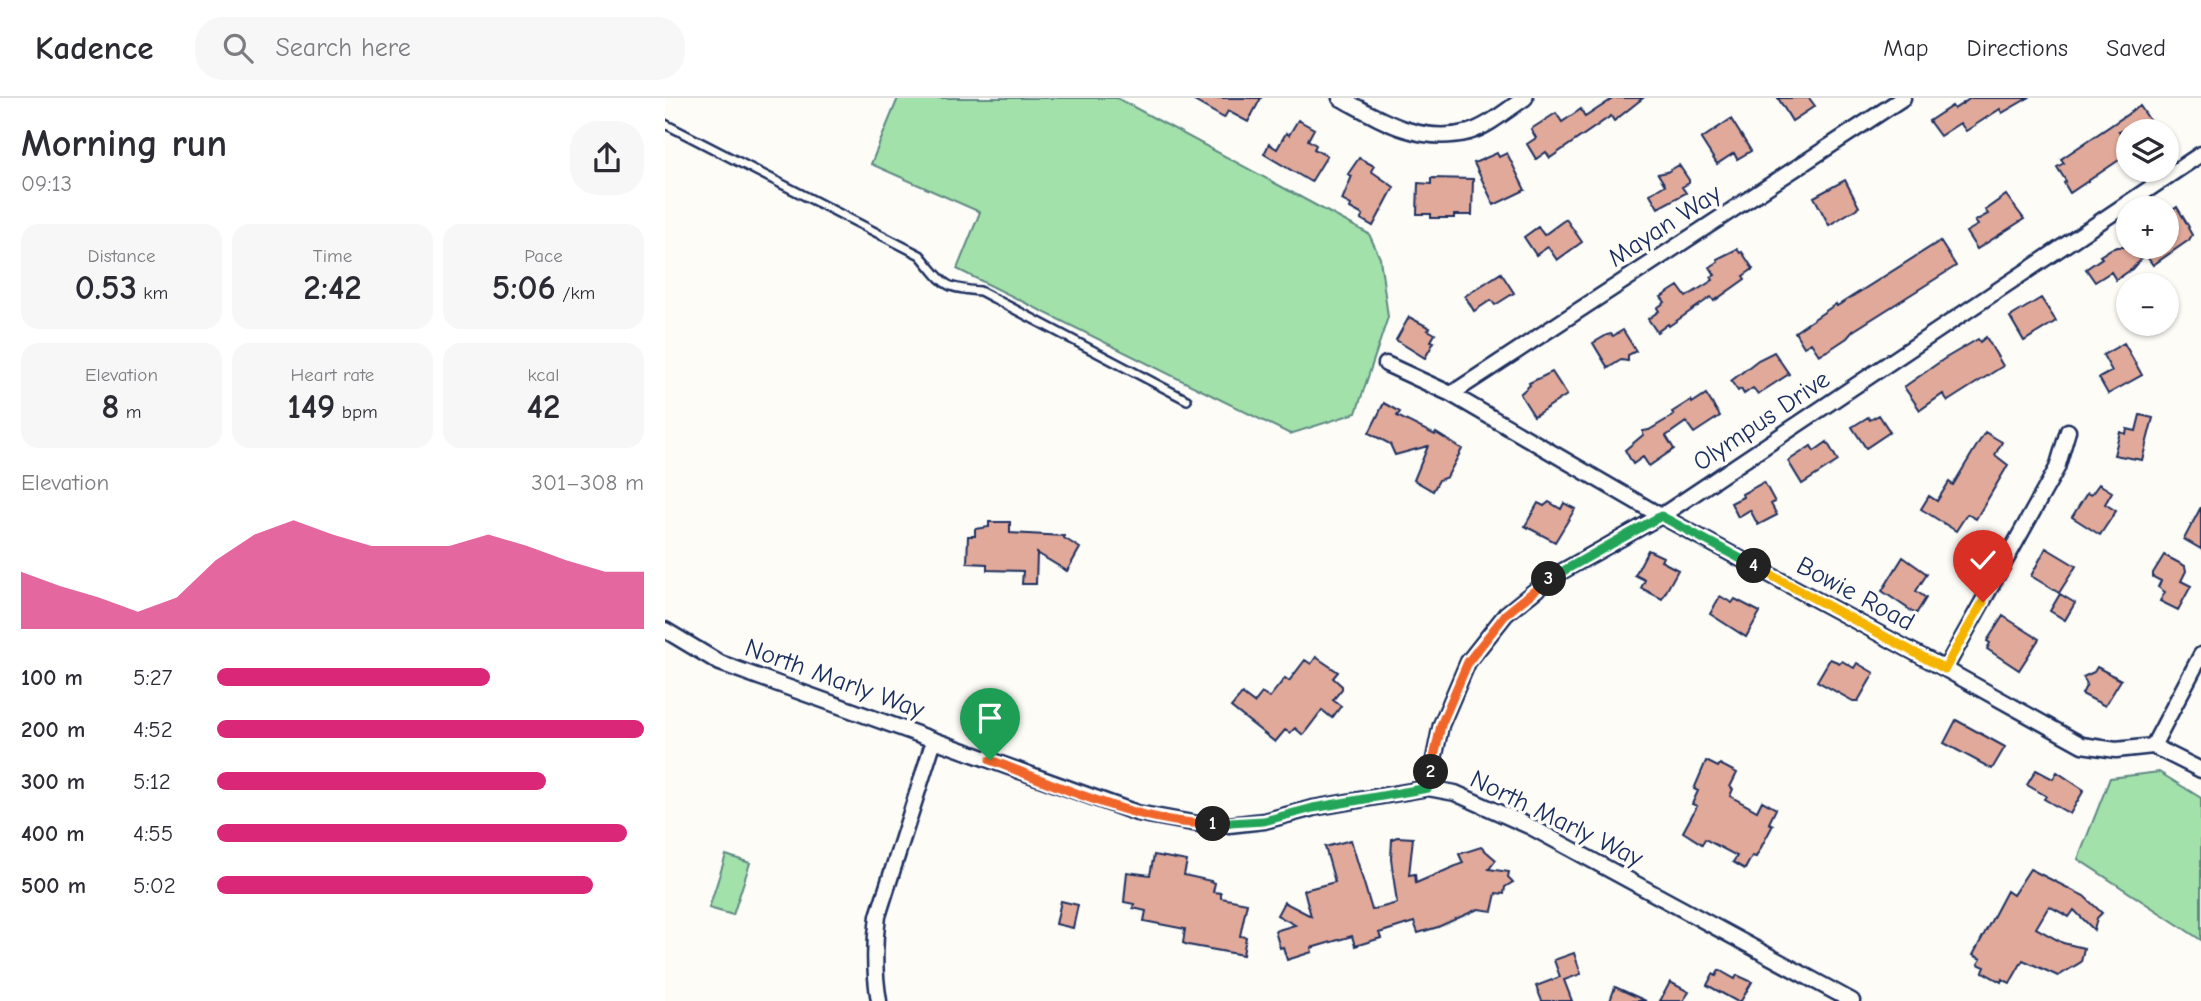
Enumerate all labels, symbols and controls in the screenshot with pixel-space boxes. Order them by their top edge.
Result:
search box [195,17,685,80]
text: Kadence [35,29,153,67]
icon: search [219,29,257,67]
text: Search here [275,33,411,63]
text: Map [1883,34,1929,62]
text: Directions [1967,34,2068,62]
text: Saved [2106,34,2166,62]
map controls [2116,119,2179,336]
button: layers [2116,119,2179,182]
button: share [570,121,644,195]
text: Morning run [21,122,227,166]
text: 09:13 [21,170,72,197]
street label: Mayan Way [1602,178,1727,273]
button: + [2116,196,2179,259]
text: Distance [87,245,156,267]
text: Time [313,245,352,267]
text: Pace [524,245,563,267]
text: 0.53 [75,267,137,308]
text: 2:42 [303,267,362,308]
text: 5:06 [492,267,556,308]
button: − [2116,273,2179,336]
text: km [137,282,168,304]
text: /km [556,282,595,304]
text: Elevation [85,364,158,386]
text: Heart rate [291,364,374,386]
text: kcal [528,364,559,386]
street label: Olympus Drive [1688,364,1835,477]
text: 8 [102,386,119,427]
text: 149 [287,386,335,427]
text: 42 [527,386,560,427]
text: m [119,401,141,423]
text: bpm [335,401,378,423]
text: Elevation [21,469,109,496]
text: 301–308 m [531,469,644,496]
pin [1953,530,2013,602]
icon: check [1964,541,2002,579]
pin: 4 [1737,548,1771,584]
street label: Bowie Road [1792,550,1920,637]
text: 4 [1749,554,1758,576]
pin: 3 [1531,561,1567,596]
text: 3 [1544,567,1553,589]
street label: North Marly Way [741,633,929,725]
text: 100 m [21,664,83,691]
text: 5:27 [133,664,173,691]
pin [960,688,1020,760]
icon: arrive [971,699,1009,737]
text: 200 m [21,716,85,743]
text: 4:52 [133,716,173,743]
pin: 2 [1413,754,1449,790]
text: 2 [1426,760,1435,782]
street label: North Marly Way [1465,764,1648,874]
text: 300 m [21,768,85,795]
text: 5:12 [133,768,171,795]
pin: 1 [1195,806,1231,842]
text: 1 [1209,812,1216,834]
text: 400 m [21,820,85,847]
text: 4:55 [133,820,173,847]
text: 500 m [21,872,86,899]
text: 5:02 [133,872,176,899]

